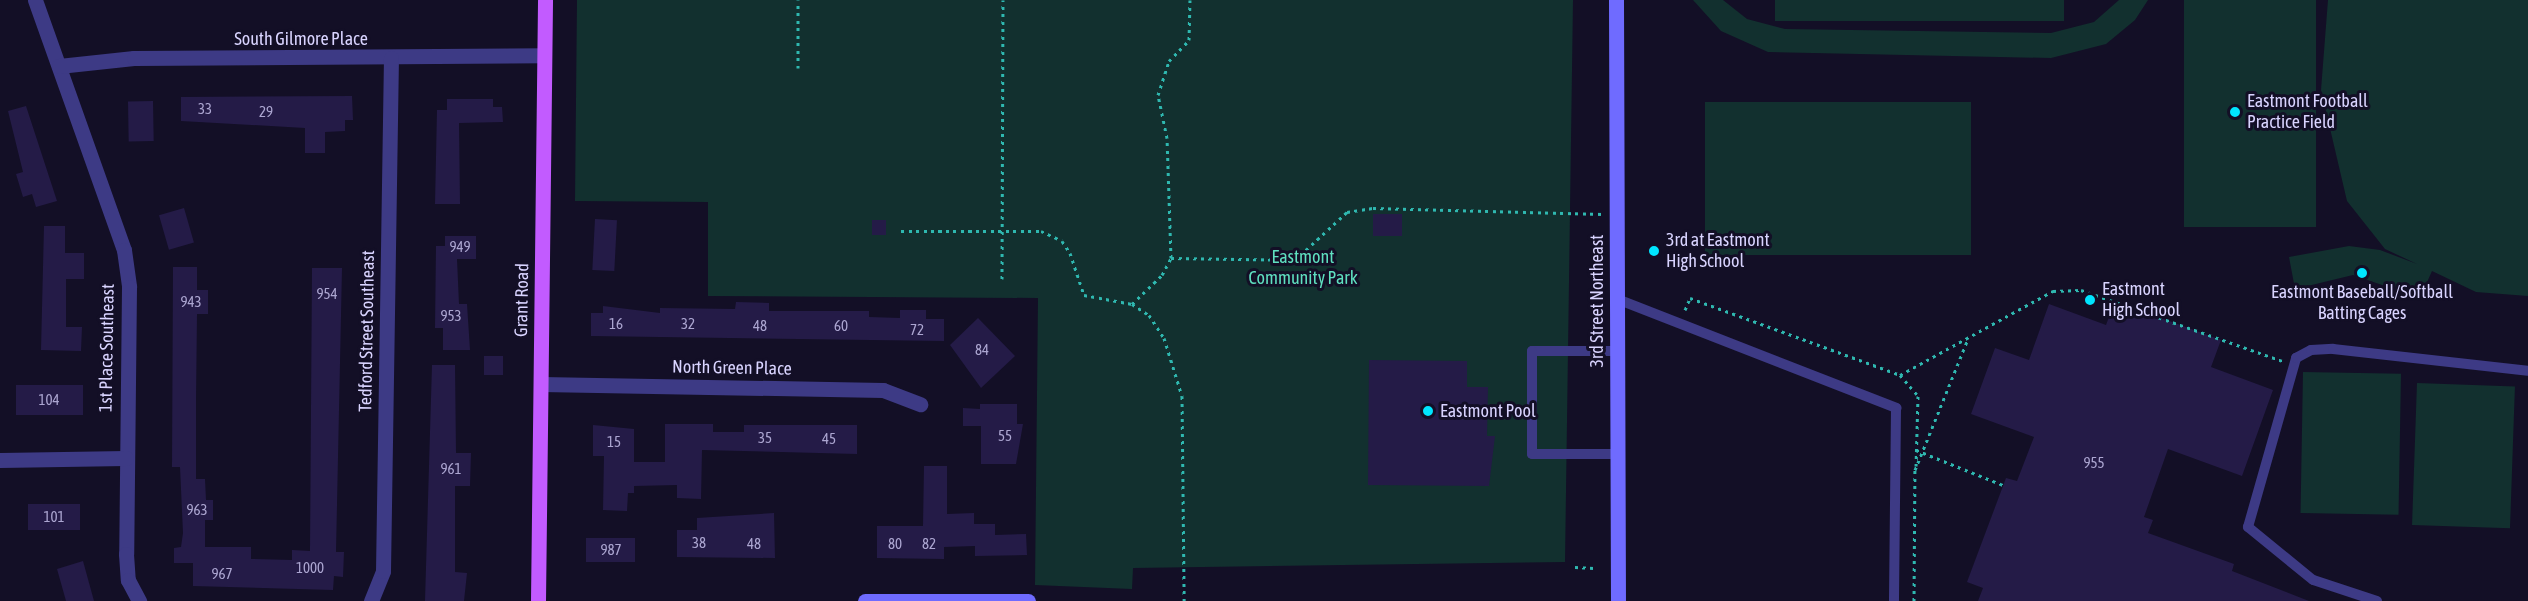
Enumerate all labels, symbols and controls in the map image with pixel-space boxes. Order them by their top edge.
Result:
street label: South Gilmore Place [234,28,368,50]
place label: Eastmont Football Practice Field [2247,91,2368,134]
house number: 33 [198,100,212,118]
house number: 29 [259,103,273,121]
marker: Eastmont Football Practice Field [2228,105,2242,119]
place label: 3rd at Eastmont High School [1666,230,1770,272]
street label: 3rd Street Northeast [1586,235,1608,367]
house number: 949 [449,238,471,256]
marker: 3rd at Eastmont High School [1647,244,1661,258]
park label: Eastmont Community Park [1248,247,1358,290]
street label: Tedford Street Southeast [355,250,379,412]
street label: Grant Road [511,263,533,337]
marker: Eastmont Baseball/Softball Batting Cages [2355,266,2369,280]
place label: Eastmont High School [2102,279,2180,322]
place label: Eastmont Baseball/Softball Batting Cages [2271,282,2453,324]
street label: 1st Place Southeast [95,284,119,412]
house number: 954 [316,285,338,303]
house number: 943 [180,293,202,311]
marker: Eastmont High School [2083,293,2097,307]
house number: 953 [440,307,462,325]
house number: 16 [609,315,623,333]
house number: 32 [681,315,695,333]
house number: 48 [753,317,767,335]
house number: 60 [834,317,848,335]
house number: 72 [910,321,924,339]
house number: 84 [975,341,989,359]
street label: North Green Place [672,356,792,380]
house number: 104 [38,391,60,409]
place label: Eastmont Pool [1440,400,1536,422]
marker: Eastmont Pool [1421,404,1435,418]
house number: 55 [998,427,1012,445]
house number: 35 [758,429,772,447]
house number: 45 [822,430,836,448]
house number: 15 [607,433,621,451]
house number: 955 [2083,454,2105,472]
house number: 961 [440,460,462,478]
house number: 963 [186,501,208,519]
house number: 101 [43,508,65,526]
house number: 38 [692,534,706,552]
house number: 48 [747,535,761,553]
house number: 80 [888,535,902,553]
house number: 82 [922,535,936,553]
house number: 987 [600,541,622,559]
house number: 1000 [296,559,324,577]
house number: 967 [211,565,233,583]

